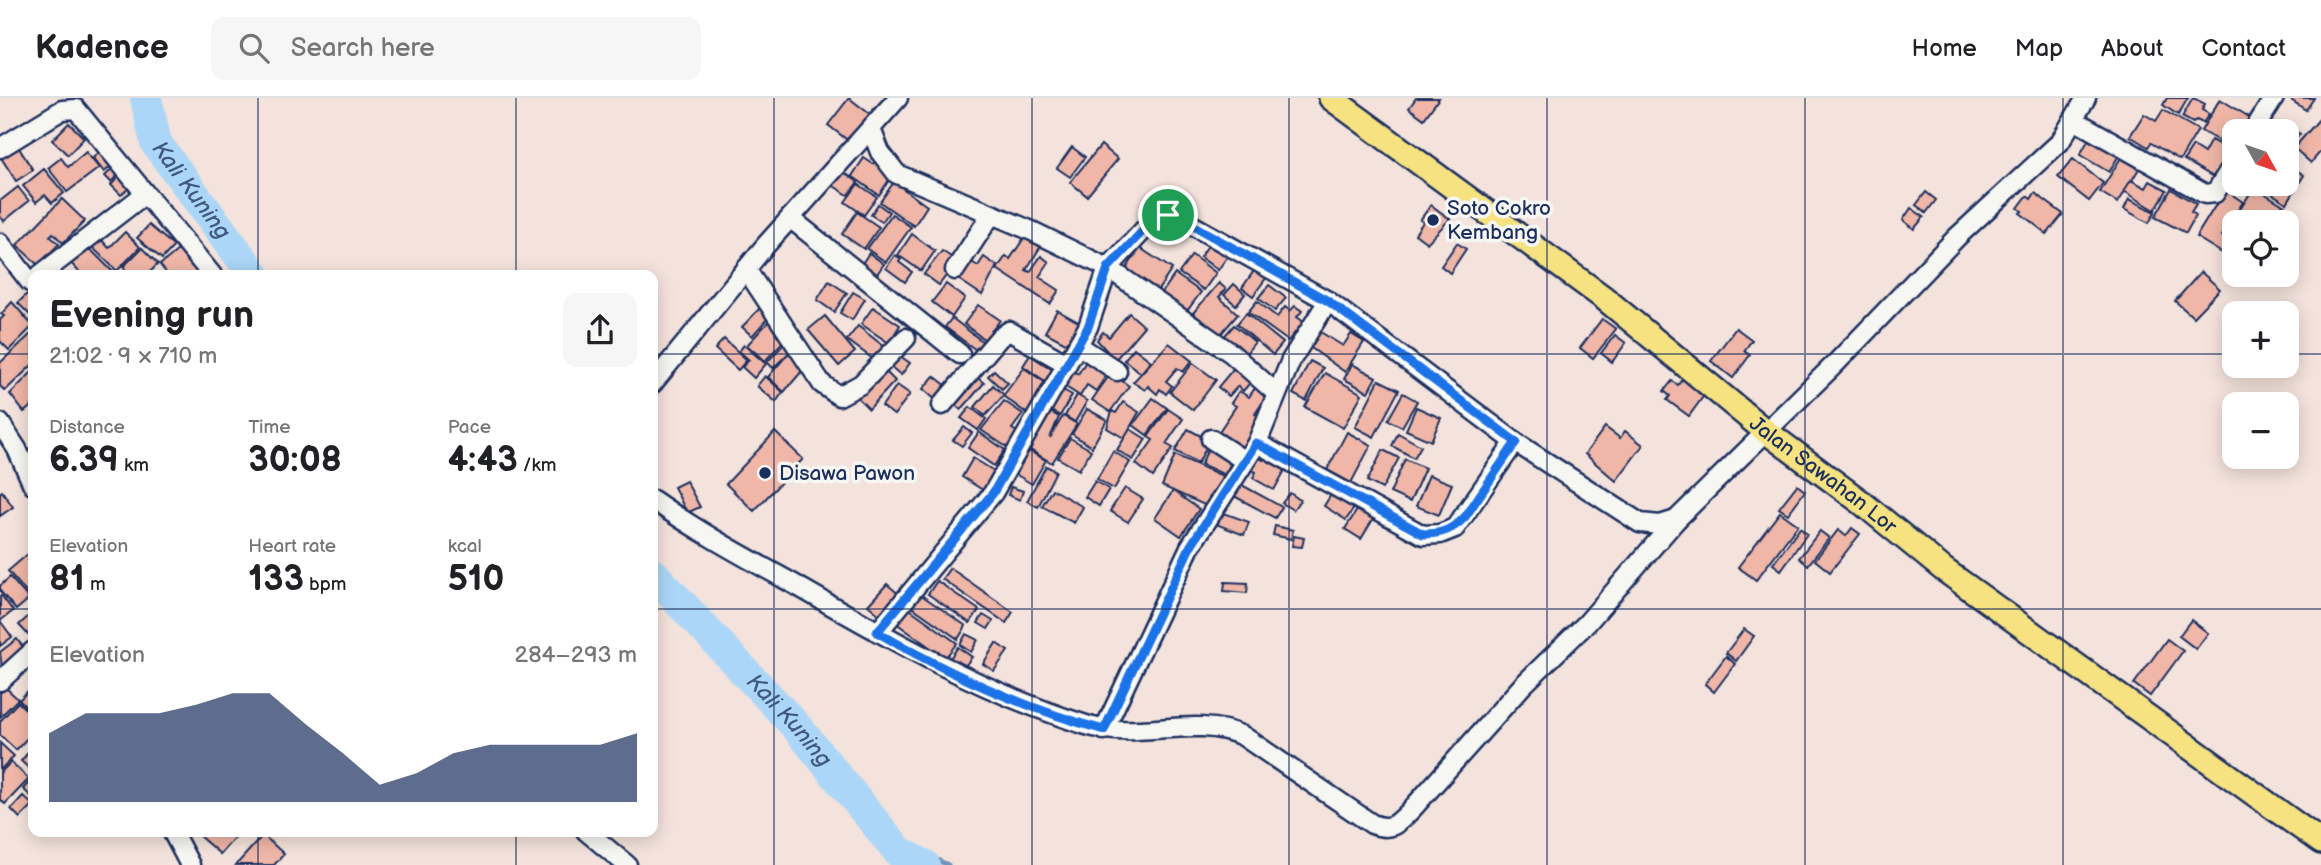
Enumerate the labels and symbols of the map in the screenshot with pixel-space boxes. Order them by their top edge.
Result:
north arrow [2222,119,2300,196]
water label: Kali Kuning [146,136,237,245]
pin [1138,185,1198,245]
place label: Soto Cokro Kembang [1447,196,1551,245]
marker: Soto Cokro Kembang [1425,212,1441,228]
street label: Jalan Sawahan Lor [1744,411,1902,539]
place label: Disawa Pawon [779,461,915,486]
marker: Disawa Pawon [757,465,773,481]
water label: Kali Kuning [740,668,838,773]

